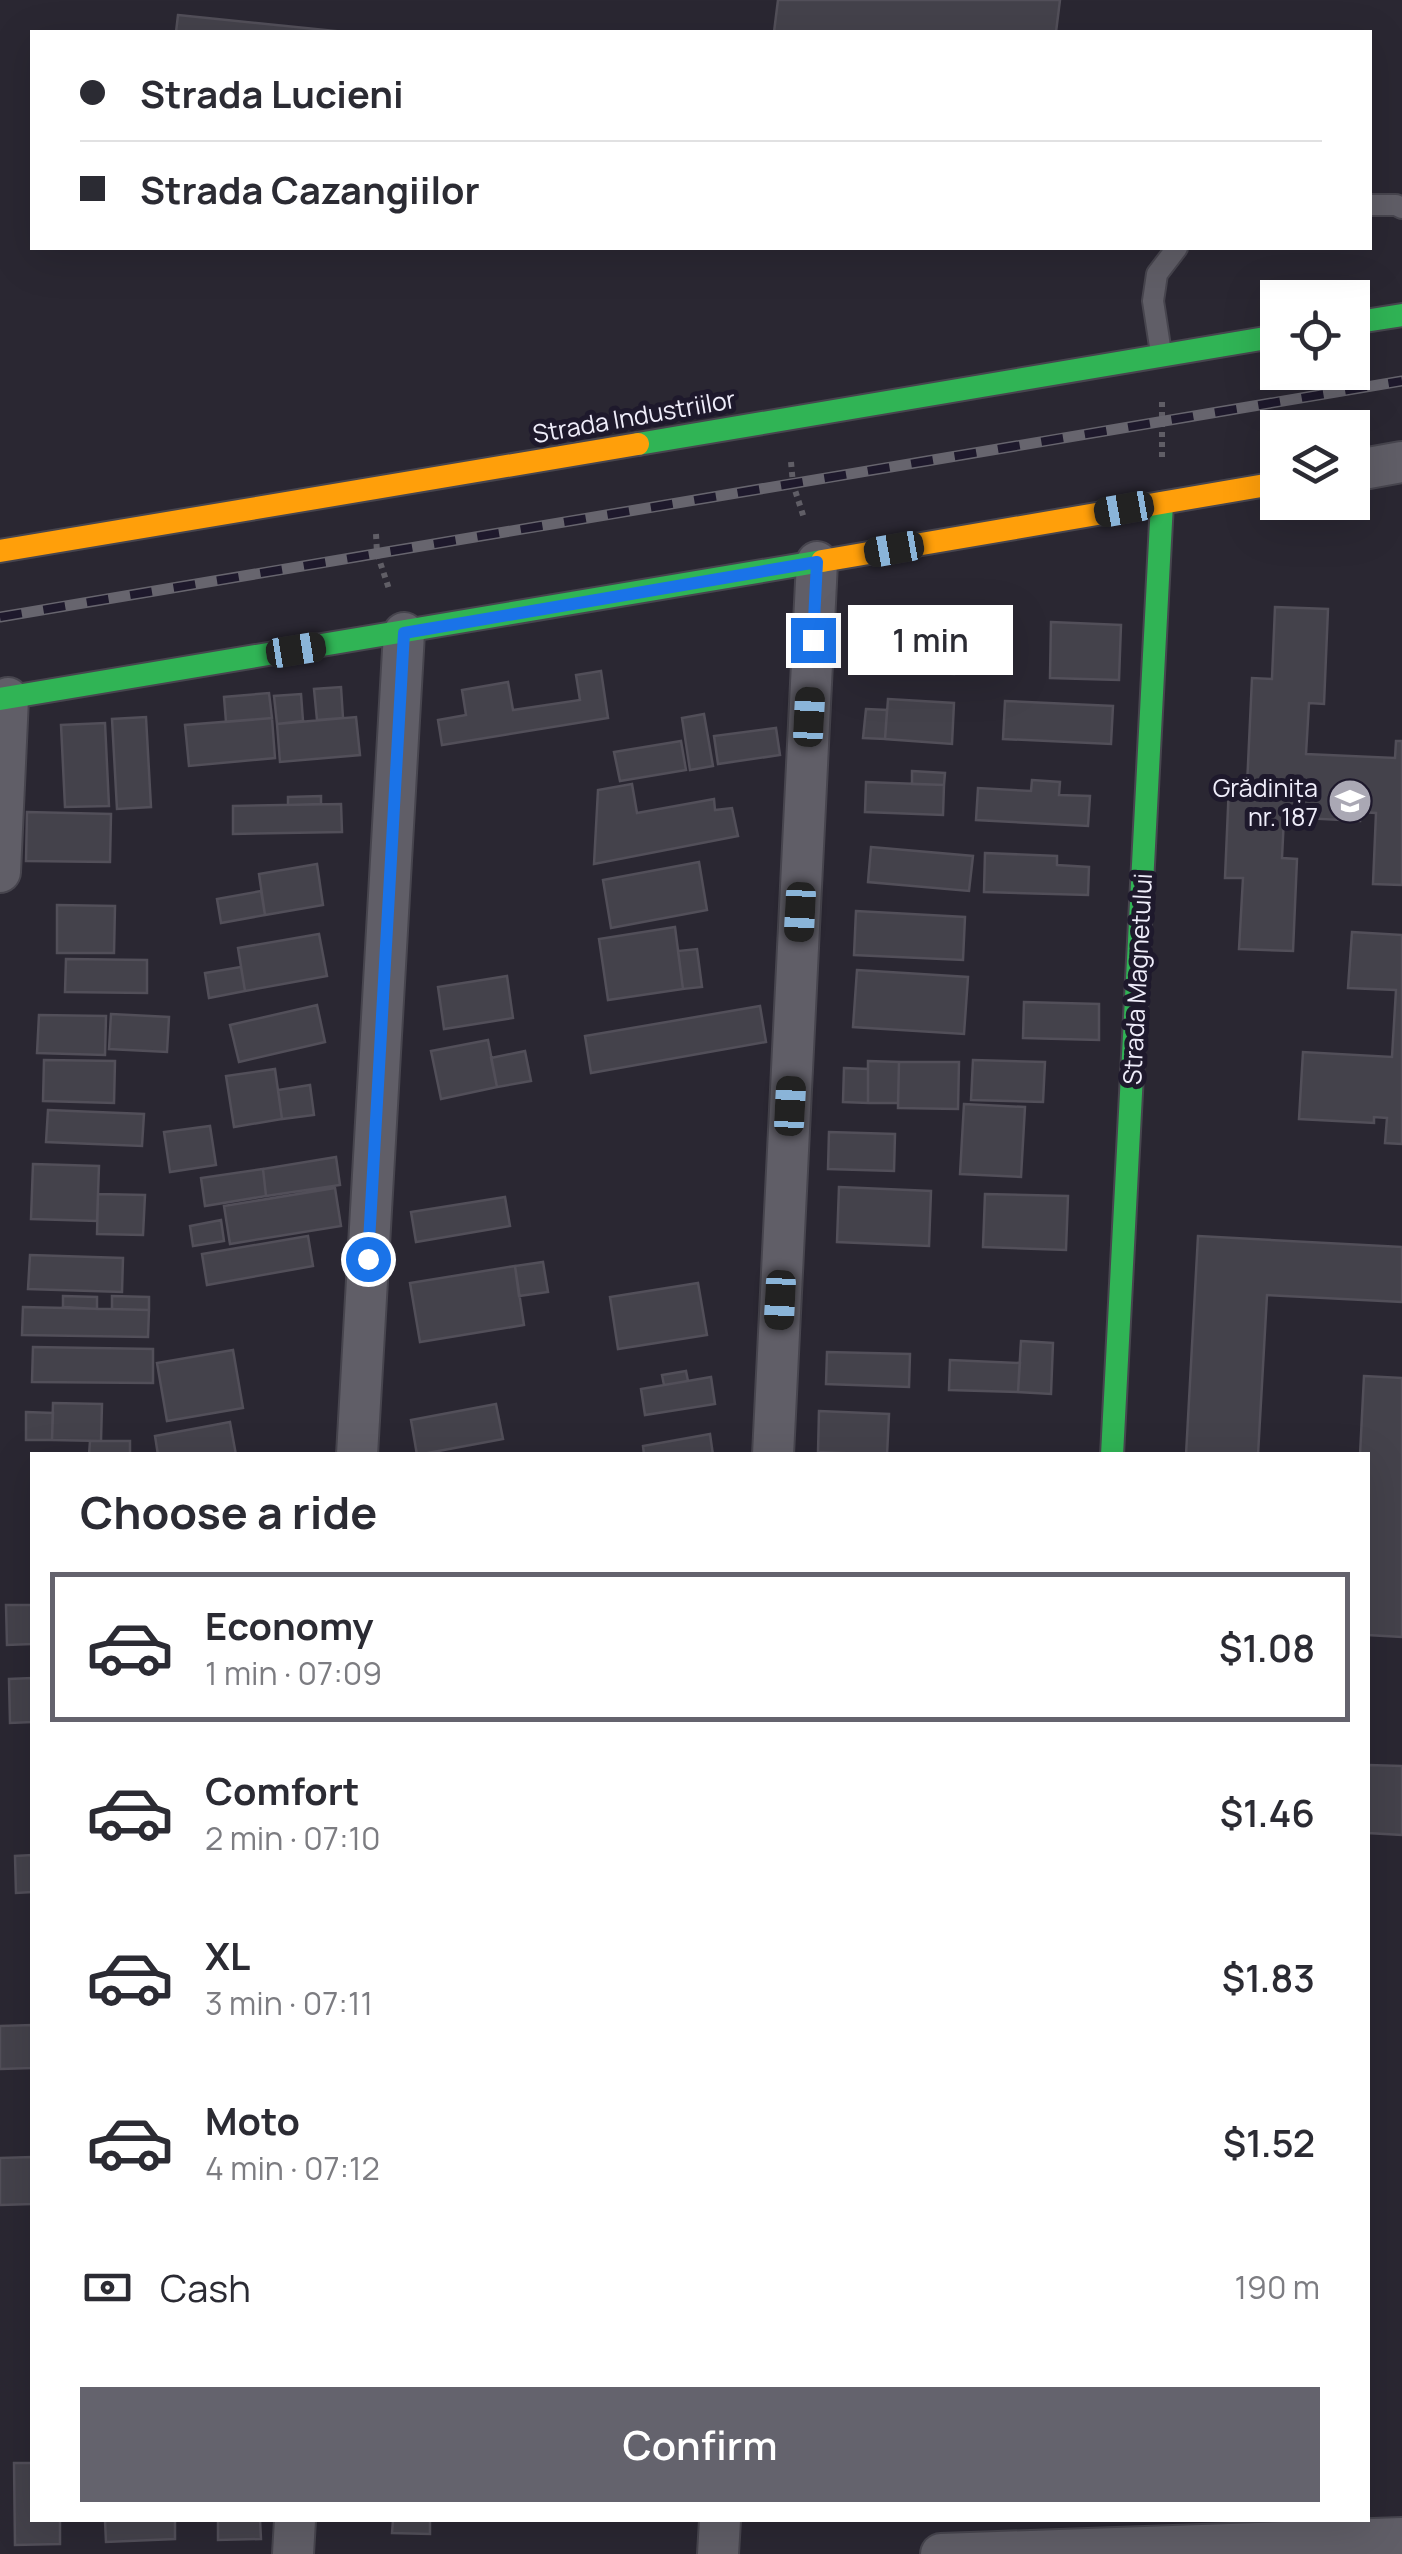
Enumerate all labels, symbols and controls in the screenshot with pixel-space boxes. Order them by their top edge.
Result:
text: Strada Lucieni [140,67,404,119]
text: Strada Cazangiilor [140,163,480,215]
map controls [1260,280,1370,520]
button: locate [1260,280,1370,390]
street label: Strada Industriilor [530,381,738,451]
button: layers [1260,410,1370,520]
car [1092,489,1156,529]
car [862,529,926,569]
callout: 1 min [848,605,1013,675]
route end [791,618,836,663]
text: 1 min [892,618,969,662]
car [264,630,328,670]
car [792,686,826,748]
place label: Grădinița nr. 187 [1213,770,1318,834]
school or university icon: Grădinița nr. 187 [1327,778,1373,824]
street label: Strada Magnetului [1114,872,1160,1086]
car [783,881,817,943]
car [773,1075,807,1137]
route start [346,1237,391,1282]
car [763,1269,797,1331]
text: Choose a ride [80,1481,377,1543]
text: Economy [205,1599,374,1651]
icon: car [85,1602,175,1692]
text: $1.08 [1219,1621,1315,1673]
text: 1 min · 07:09 [205,1651,382,1695]
text: Comfort [205,1764,359,1816]
icon: car [85,1767,175,1857]
text: $1.46 [1220,1786,1315,1838]
text: 2 min · 07:10 [205,1816,380,1860]
text: XL [205,1929,250,1981]
icon: car [85,1932,175,2022]
text: $1.83 [1222,1951,1315,2003]
text: 3 min · 07:11 [205,1981,373,2025]
text: Moto [205,2094,300,2146]
icon: car [85,2097,175,2187]
text: $1.52 [1223,2116,1315,2168]
text: 4 min · 07:12 [205,2146,380,2190]
icon: cash [80,2260,135,2315]
text: Cash [160,2261,251,2313]
text: 190 m [1235,2265,1320,2309]
button: Confirm [80,2387,1320,2502]

